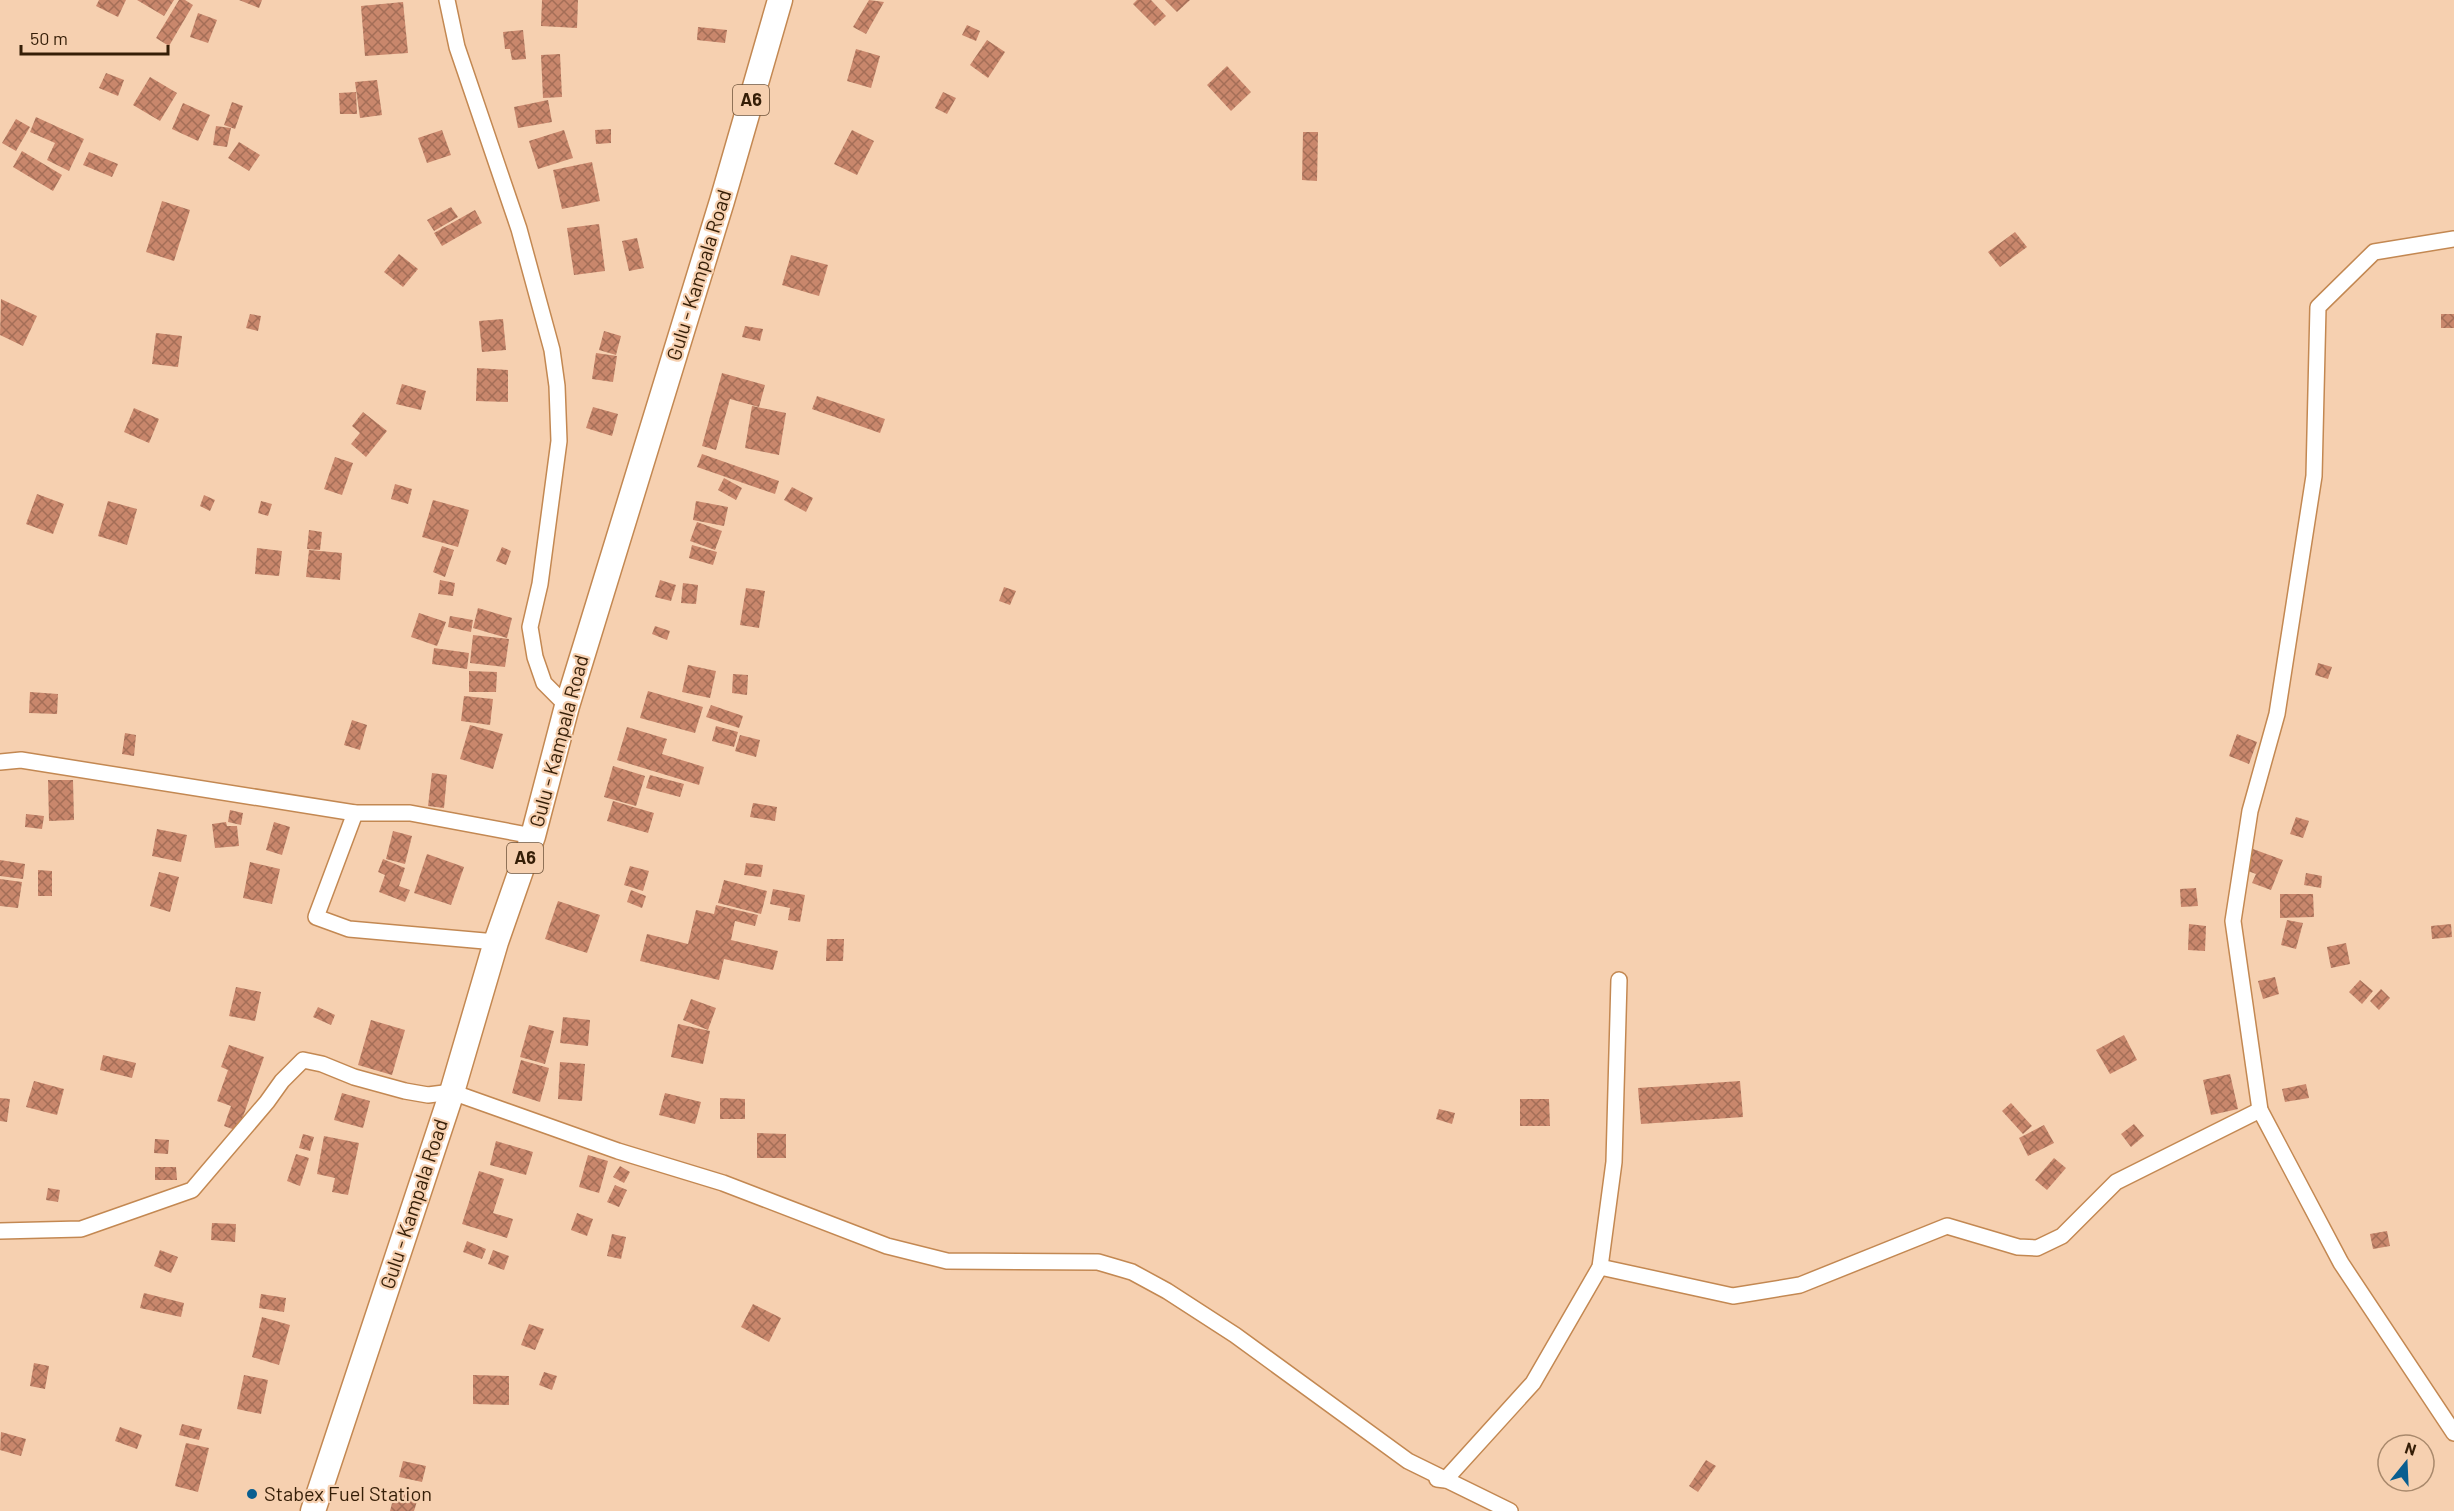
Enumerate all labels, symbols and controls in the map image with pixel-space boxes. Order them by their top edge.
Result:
scale bar [21,18,168,56]
text: 50 m [30,27,68,49]
road number: A6 [733,85,769,115]
street label: Gulu - Kampala Road [661,186,735,363]
street label: Gulu - Kampala Road [523,652,593,830]
road number: A6 [507,843,543,873]
street label: Gulu - Kampala Road [374,1116,452,1292]
north arrow [2376,1433,2436,1493]
text: N [2403,1438,2419,1459]
place label: Stabex Fuel Station [264,1481,432,1505]
marker: Stabex Fuel Station [245,1487,259,1501]

